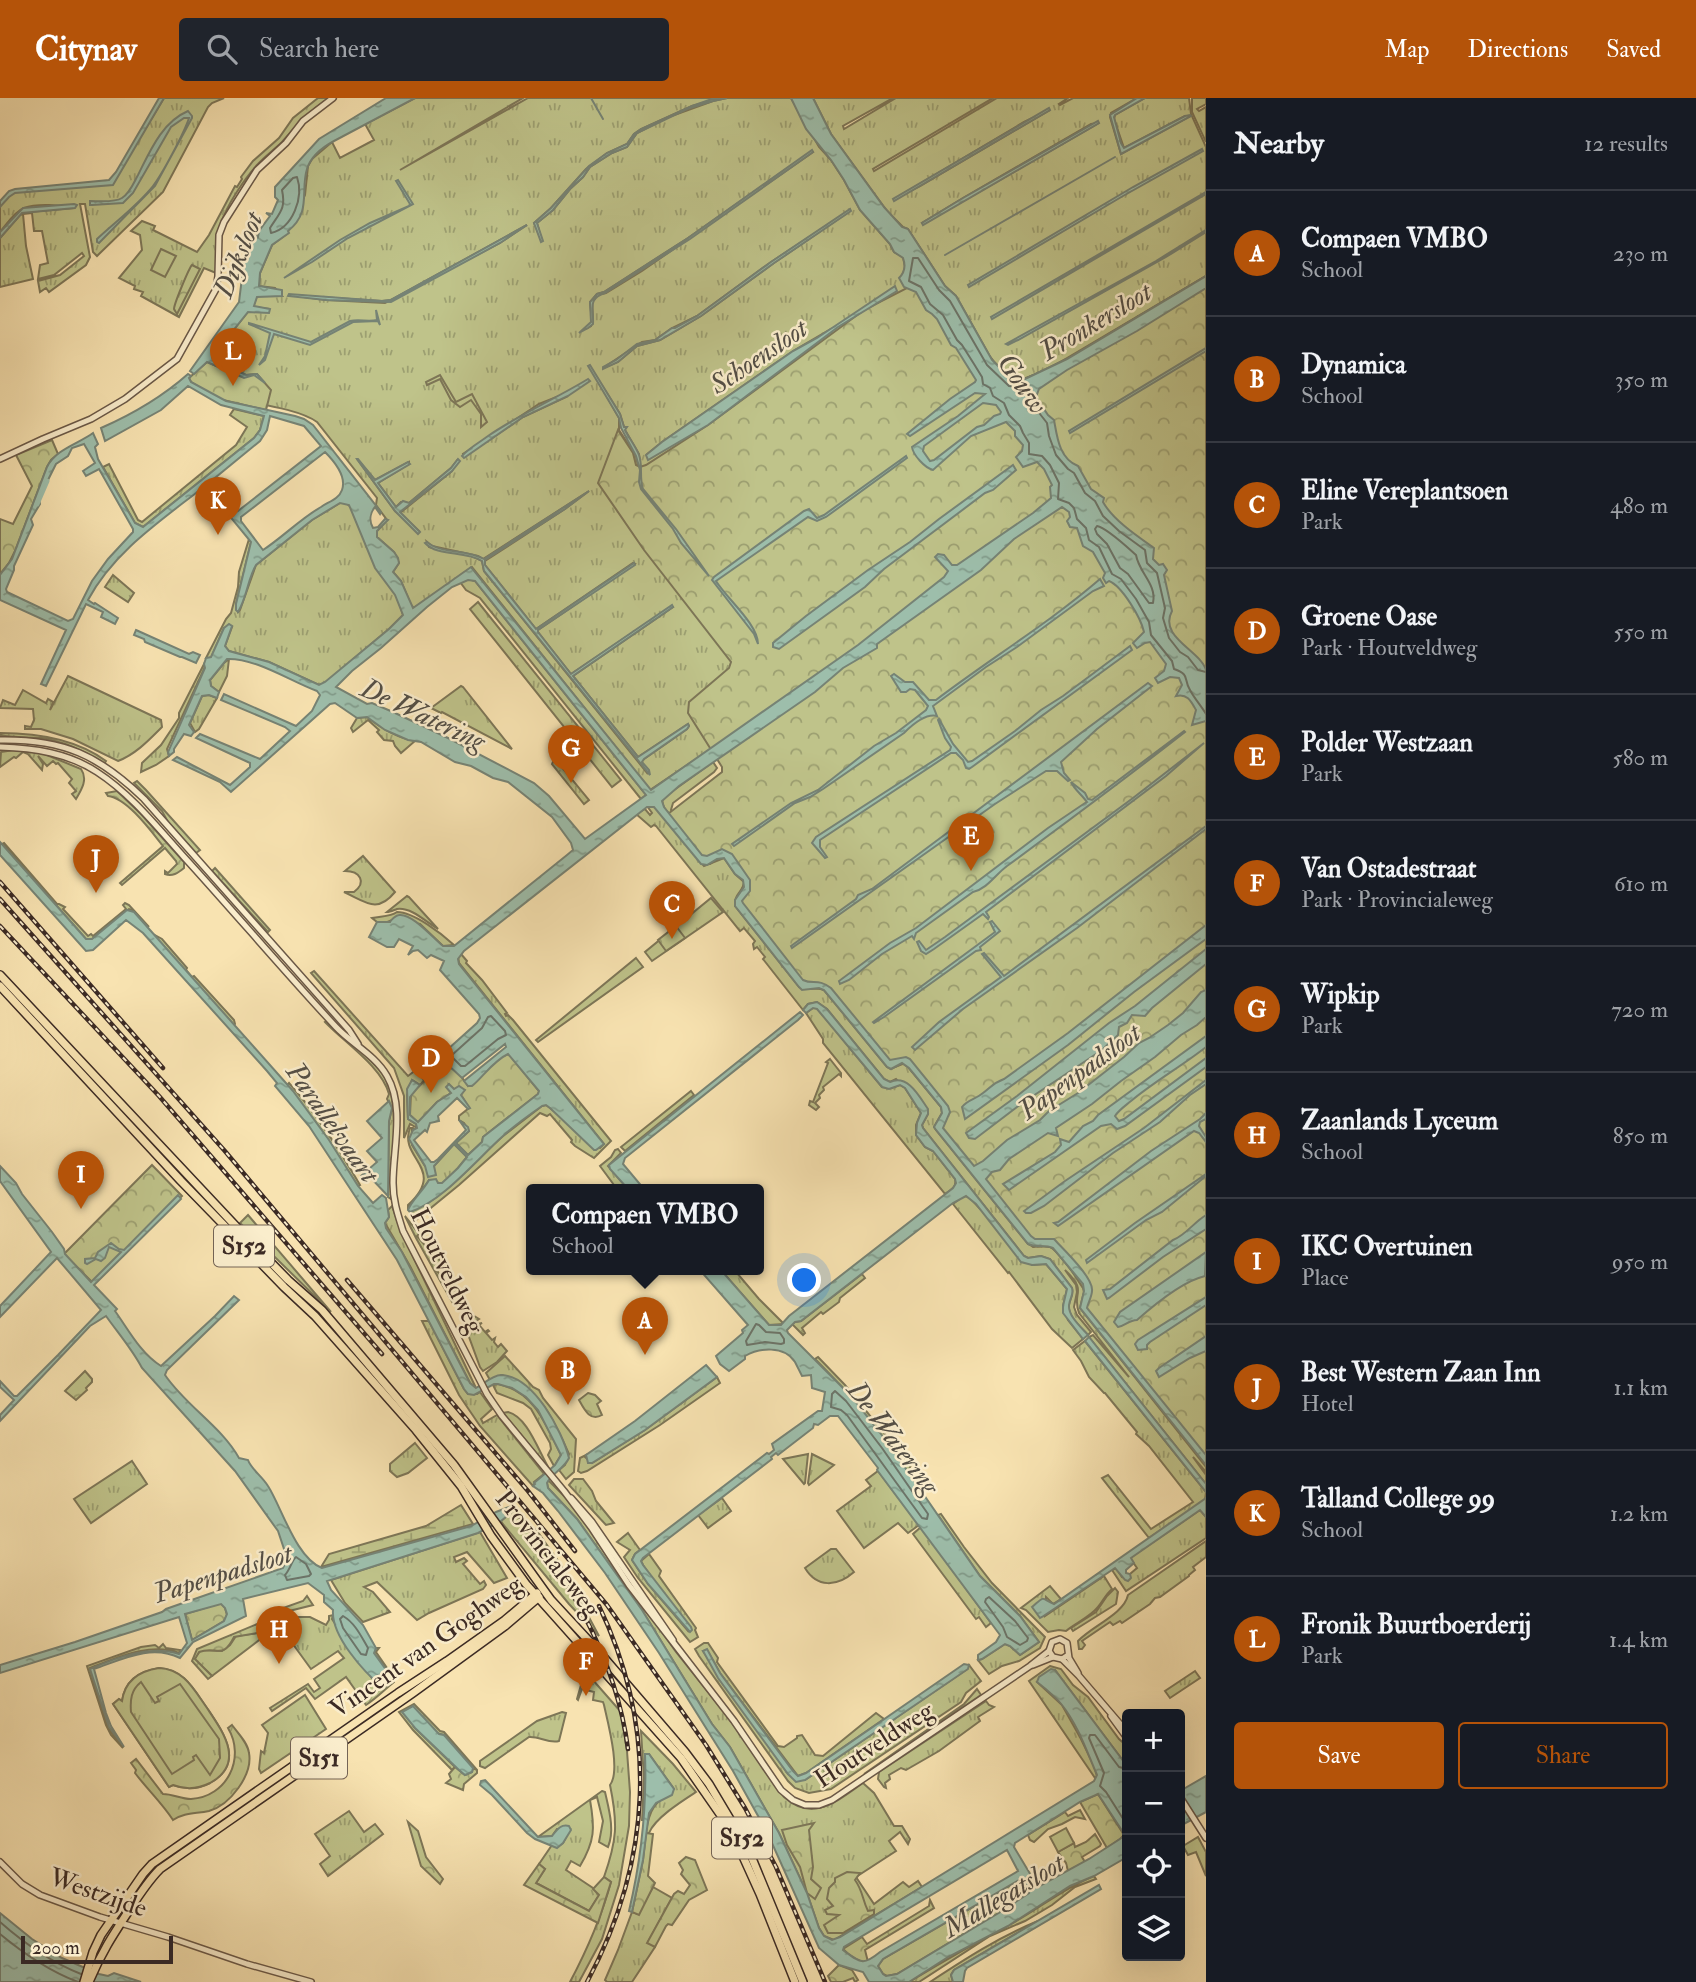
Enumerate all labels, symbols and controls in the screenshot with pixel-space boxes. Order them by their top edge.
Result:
search box [179,18,669,81]
text: Citynav [35,29,137,70]
icon: search [203,30,241,68]
text: Search here [259,33,379,65]
text: Map [1384,34,1429,65]
text: Directions [1467,34,1568,65]
text: Saved [1606,34,1661,65]
text: Nearby [1234,125,1324,162]
text: 12 results [1584,129,1668,158]
water label: Dijksloot [206,205,273,304]
text: Compaen VMBO [1301,223,1488,255]
text: A [1250,239,1264,268]
text: 230 m [1613,239,1668,268]
text: School [1301,255,1363,284]
water label: Pronkersloot [1033,274,1160,370]
water label: Schoensloot [702,310,816,403]
pin: L [210,328,256,386]
water label: Gouw [989,347,1055,421]
text: Dynamica [1301,349,1406,381]
text: B [1249,365,1265,394]
text: 350 m [1615,365,1668,394]
text: School [1301,381,1363,410]
text: Eline Vereplantsoen [1301,475,1508,507]
pin: K [195,477,241,535]
text: C [1249,491,1265,520]
text: 480 m [1610,491,1668,520]
text: Park [1301,507,1343,536]
text: Groene Oase [1301,601,1437,633]
text: D [1248,617,1266,646]
text: 550 m [1614,617,1668,646]
text: Park · Houtveldweg [1301,633,1477,662]
water label: De Watering [354,670,492,760]
pin: G [548,725,594,783]
text: Polder Westzaan [1301,727,1473,759]
text: E [1249,743,1265,772]
text: 580 m [1613,743,1668,772]
text: Park [1301,759,1343,788]
pin: E [948,813,994,871]
pin: J [73,835,119,893]
text: Van Ostadestraat [1301,853,1476,885]
text: F [1250,869,1264,898]
text: 610 m [1614,869,1668,898]
pin: C [649,881,695,939]
text: Park · Provincialeweg [1301,885,1493,914]
text: Wipkip [1301,979,1380,1011]
text: G [1247,995,1267,1024]
text: 720 m [1611,995,1668,1024]
text: Park [1301,1011,1343,1040]
water label: Papenpadsloot [1011,1015,1150,1129]
pin: D [408,1035,454,1093]
water label: Parallelvaart [277,1055,387,1192]
text: Zaanlands Lyceum [1301,1105,1498,1137]
text: H [1248,1121,1266,1150]
text: 850 m [1613,1121,1668,1150]
text: School [1301,1137,1363,1166]
pin: I [58,1151,104,1209]
popup [526,1184,764,1275]
text: Compaen VMBO [552,1199,738,1231]
street label: Houtveldweg [403,1203,492,1340]
road number: S152 [214,1226,274,1266]
text: School [552,1231,614,1260]
text: IKC Overtuinen [1301,1231,1473,1263]
text: I [1252,1247,1262,1276]
text: 950 m [1612,1247,1668,1276]
your location [787,1263,821,1297]
text: Place [1301,1263,1349,1292]
pin: A [622,1297,668,1355]
pin: B [545,1347,591,1405]
text: Best Western Zaan Inn [1301,1357,1541,1389]
water label: De Watering [838,1373,948,1503]
text: J [1252,1373,1262,1402]
text: 1.1 km [1613,1373,1668,1402]
text: Hotel [1301,1389,1354,1418]
text: Talland College 99 [1301,1483,1495,1515]
street label: Provincialeweg [488,1484,609,1625]
text: K [1249,1499,1265,1528]
text: 1.2 km [1610,1499,1668,1528]
text: School [1301,1515,1363,1544]
water label: Papenpadsloot [148,1536,298,1612]
street label: Vincent van Goghweg [324,1568,529,1725]
pin: H [256,1606,302,1664]
text: Fronik Buurtboerderij [1301,1609,1531,1641]
text: L [1249,1625,1265,1654]
text: 1.4 km [1609,1625,1668,1654]
pin: F [563,1638,609,1696]
text: Park [1301,1641,1343,1670]
street label: Houtveldweg [808,1694,941,1795]
map controls [1122,1709,1185,1961]
button: + [1122,1709,1185,1772]
button: Save [1234,1722,1444,1789]
button: Share [1458,1722,1668,1789]
road number: S151 [291,1738,347,1778]
button: − [1122,1772,1185,1835]
road number: S152 [712,1818,772,1858]
button: locate [1122,1835,1185,1898]
water label: Mallegatsloot [935,1845,1073,1947]
street label: Westzijde [44,1861,151,1925]
button: layers [1122,1898,1185,1961]
scale bar [21,1933,173,1965]
text: 200 m [32,1936,80,1960]

